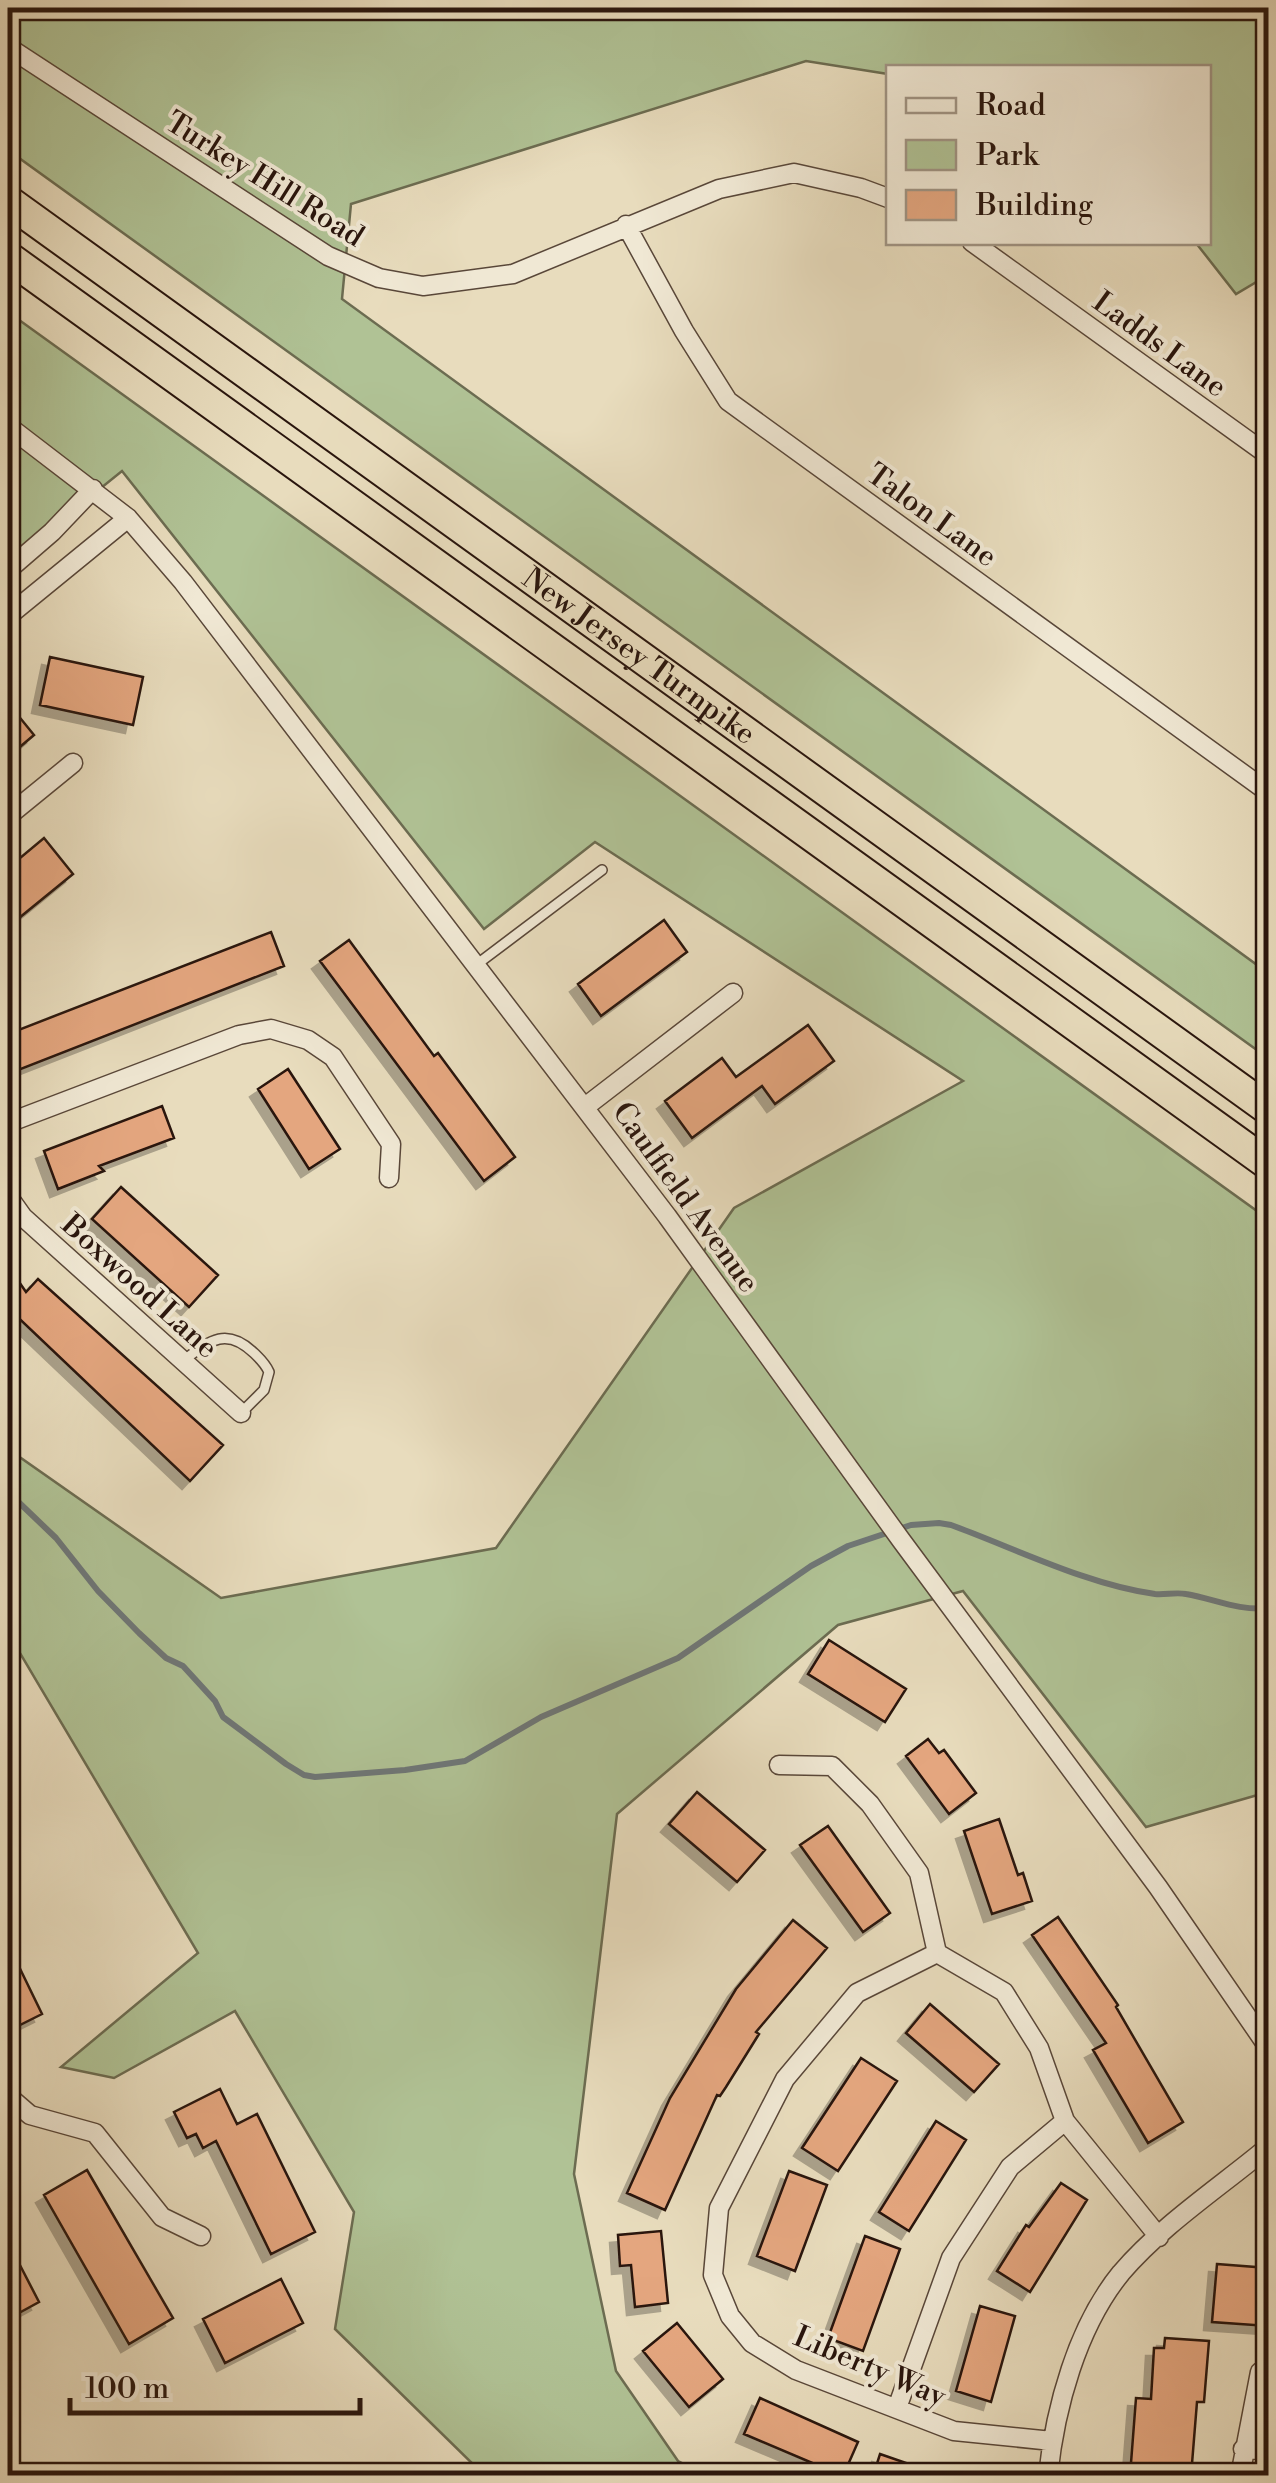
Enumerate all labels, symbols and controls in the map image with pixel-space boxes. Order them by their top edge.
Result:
legend [886,65,1211,245]
text: Road [976,87,1046,125]
street label: Turkey Hill Road [158,104,371,256]
text: Park [976,137,1040,175]
text: Building [975,187,1094,225]
street label: Ladds Lane [1085,283,1234,406]
street label: Talon Lane [859,456,1004,576]
street label: New Jersey Turnpike [514,560,763,754]
street label: Caulfield Avenue [603,1095,767,1300]
street label: Boxwood Lane [52,1206,226,1367]
street label: Liberty Way [788,2318,952,2416]
scale bar [70,2353,360,2415]
text: 100 m [85,2370,169,2408]

